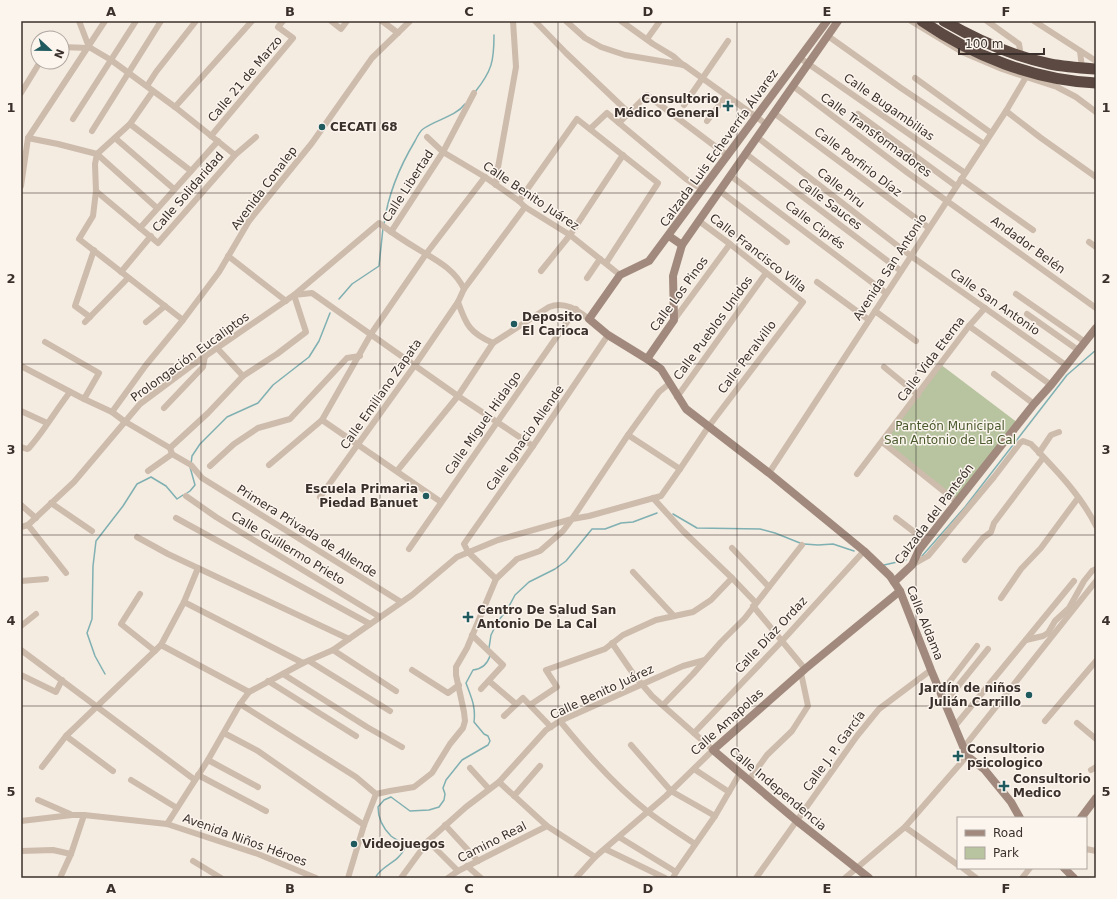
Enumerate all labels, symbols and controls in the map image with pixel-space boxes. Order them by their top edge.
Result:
text: A [106,4,116,19]
text: B [285,4,295,19]
text: C [464,4,474,19]
text: D [643,4,654,19]
text: E [823,4,831,19]
text: F [1002,4,1010,19]
north arrow [30,30,70,70]
scale bar [959,30,1044,56]
street label: Calle 21 de Marzo [205,33,285,125]
text: 100 m [965,37,1003,51]
text: N [51,47,67,60]
street label: Calzada Luis Echeverría Álvarez [656,66,781,229]
street label: Calle Bugambilias [841,70,937,144]
street label: Calle Transformadores [818,90,934,180]
place label: Consultorio Médico General [614,92,719,120]
text: 1 [6,100,16,115]
marker: Consultorio Médico General [722,100,734,112]
text: 1 [1101,100,1111,115]
place label: CECATI 68 [330,120,398,134]
marker: CECATI 68 [317,122,327,132]
street label: Calle Porfirio Díaz [812,125,904,199]
street label: Avenida Conalep [228,144,300,232]
street label: Calle Libertad [379,147,437,225]
street label: Calle Solidaridad [150,149,226,235]
street label: Calle Benito Juárez [480,159,582,233]
street label: Calle Piru [814,165,868,211]
street label: Calle Sauces [795,175,865,233]
street label: Calle Ciprés [782,198,848,252]
street label: Calle Francisco Villa [707,211,809,295]
street label: Avenida San Antonio [850,211,930,323]
street label: Andador Belén [988,213,1068,277]
street label: Calle Los Pinos [647,254,711,334]
street label: Calle San Antonio [948,266,1042,338]
text: 2 [6,271,16,286]
text: 2 [1101,271,1111,286]
street label: Calle Pueblos Unidos [671,273,755,383]
street label: Prolongación Eucaliptos [128,309,252,405]
place label: Deposito El Carioca [522,310,589,338]
street label: Calle Vida Eterna [894,314,968,404]
street label: Calle Peralvillo [715,318,779,396]
marker: Deposito El Carioca [509,319,519,329]
street label: Calle Emiliano Zapata [338,336,424,452]
street label: Calle Miguel Hidalgo [442,369,524,477]
street label: Calle Ignacio Allende [483,383,567,493]
park label: Panteón Municipal San Antonio de La Cal [884,419,1016,447]
text: 3 [6,442,16,457]
text: 3 [1101,442,1111,457]
street label: Calzada del Panteón [892,461,976,567]
street label: Primera Privada de Allende [234,482,380,580]
place label: Escuela Primaria Piedad Banuet [305,482,418,510]
marker: Escuela Primaria Piedad Banuet [421,491,431,501]
street label: Calle Guillermo Prieto [229,508,347,588]
street label: Calle Aldama [904,584,946,662]
street label: Calle Díaz Ordaz [732,594,810,676]
place label: Centro De Salud San Antonio De La Cal [477,603,616,631]
marker: Centro De Salud San Antonio De La Cal [462,611,474,623]
text: 4 [6,613,16,628]
text: 4 [1101,613,1111,628]
street label: Calle Benito Juárez [548,662,656,722]
place label: Jardín de niños Julián Carrillo [919,681,1021,709]
street label: Calle Amapolas [688,686,766,758]
marker: Jardín de niños Julián Carrillo [1024,690,1034,700]
street label: Calle J. P. García [800,708,868,794]
place label: Consultorio psicologico [967,742,1045,770]
street label: Calle Independencia [727,744,829,834]
marker: Consultorio psicologico [952,750,964,762]
place label: Consultorio Medico [1013,772,1091,800]
marker: Consultorio Medico [998,780,1010,792]
text: 5 [6,784,16,799]
text: 5 [1101,784,1111,799]
street label: Avenida Niños Héroes [181,811,309,869]
legend [957,817,1087,869]
street label: Camino Real [455,819,529,865]
text: Road [993,826,1023,840]
place label: Videojuegos [362,837,445,851]
marker: Videojuegos [349,839,359,849]
text: Park [993,846,1019,860]
text: A [106,881,116,896]
text: B [285,881,295,896]
text: C [464,881,474,896]
text: D [643,881,654,896]
text: E [823,881,831,896]
text: F [1002,881,1010,896]

